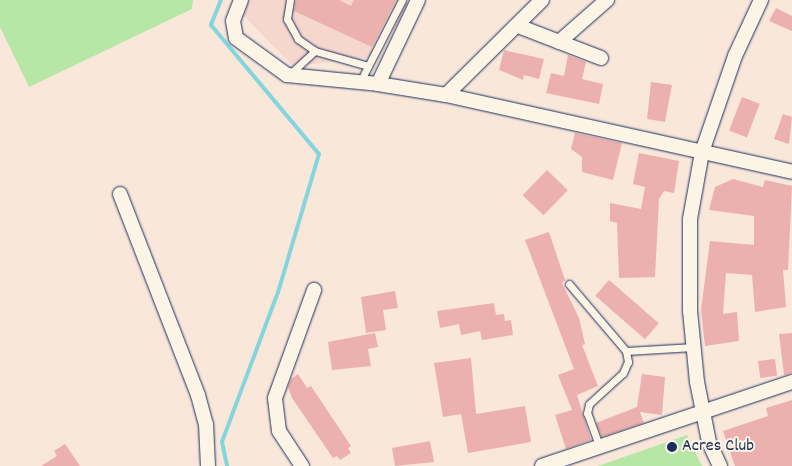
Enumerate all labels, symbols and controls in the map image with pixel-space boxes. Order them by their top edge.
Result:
place label: Acres Club [682,436,754,458]
marker: Acres Club [666,441,678,453]

